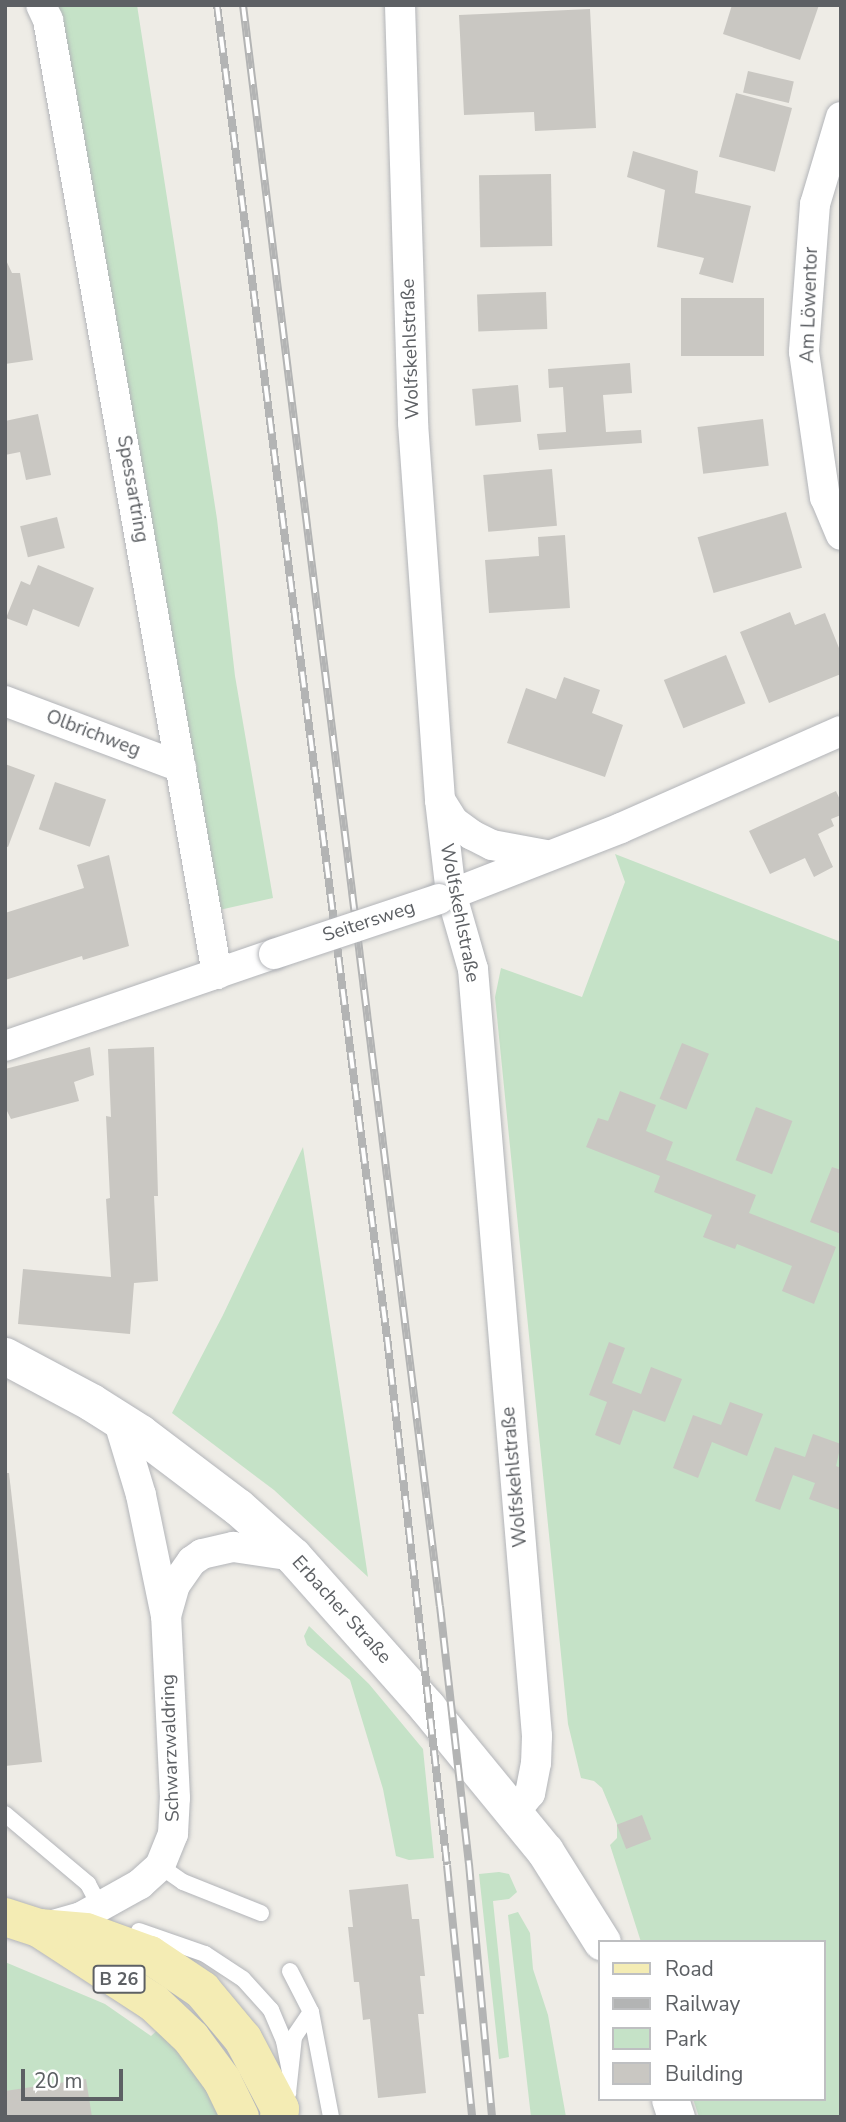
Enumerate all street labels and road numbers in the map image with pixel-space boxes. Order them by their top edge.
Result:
street label: Am Löwentor [797,246,823,364]
street label: Wolfskehlstraße [397,278,425,420]
street label: Spessartring [111,434,153,544]
street label: Olbrichweg [43,706,143,762]
street label: Wolfskehlstraße [434,842,484,984]
street label: Seitersweg [320,896,418,948]
street label: Wolfskehlstraße [497,1406,533,1548]
street label: Erbacher Straße [287,1551,395,1669]
street label: Schwarzwaldring [157,1674,185,1822]
road number: B 26 [91,1965,147,1994]

